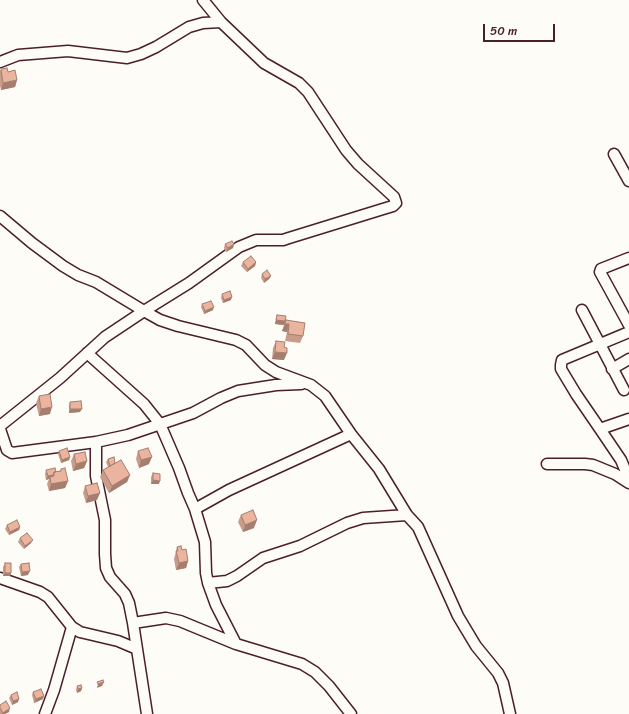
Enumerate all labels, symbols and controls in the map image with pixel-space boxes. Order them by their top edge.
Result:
scale bar [485,16,557,42]
text: 50 m [490,20,517,42]

